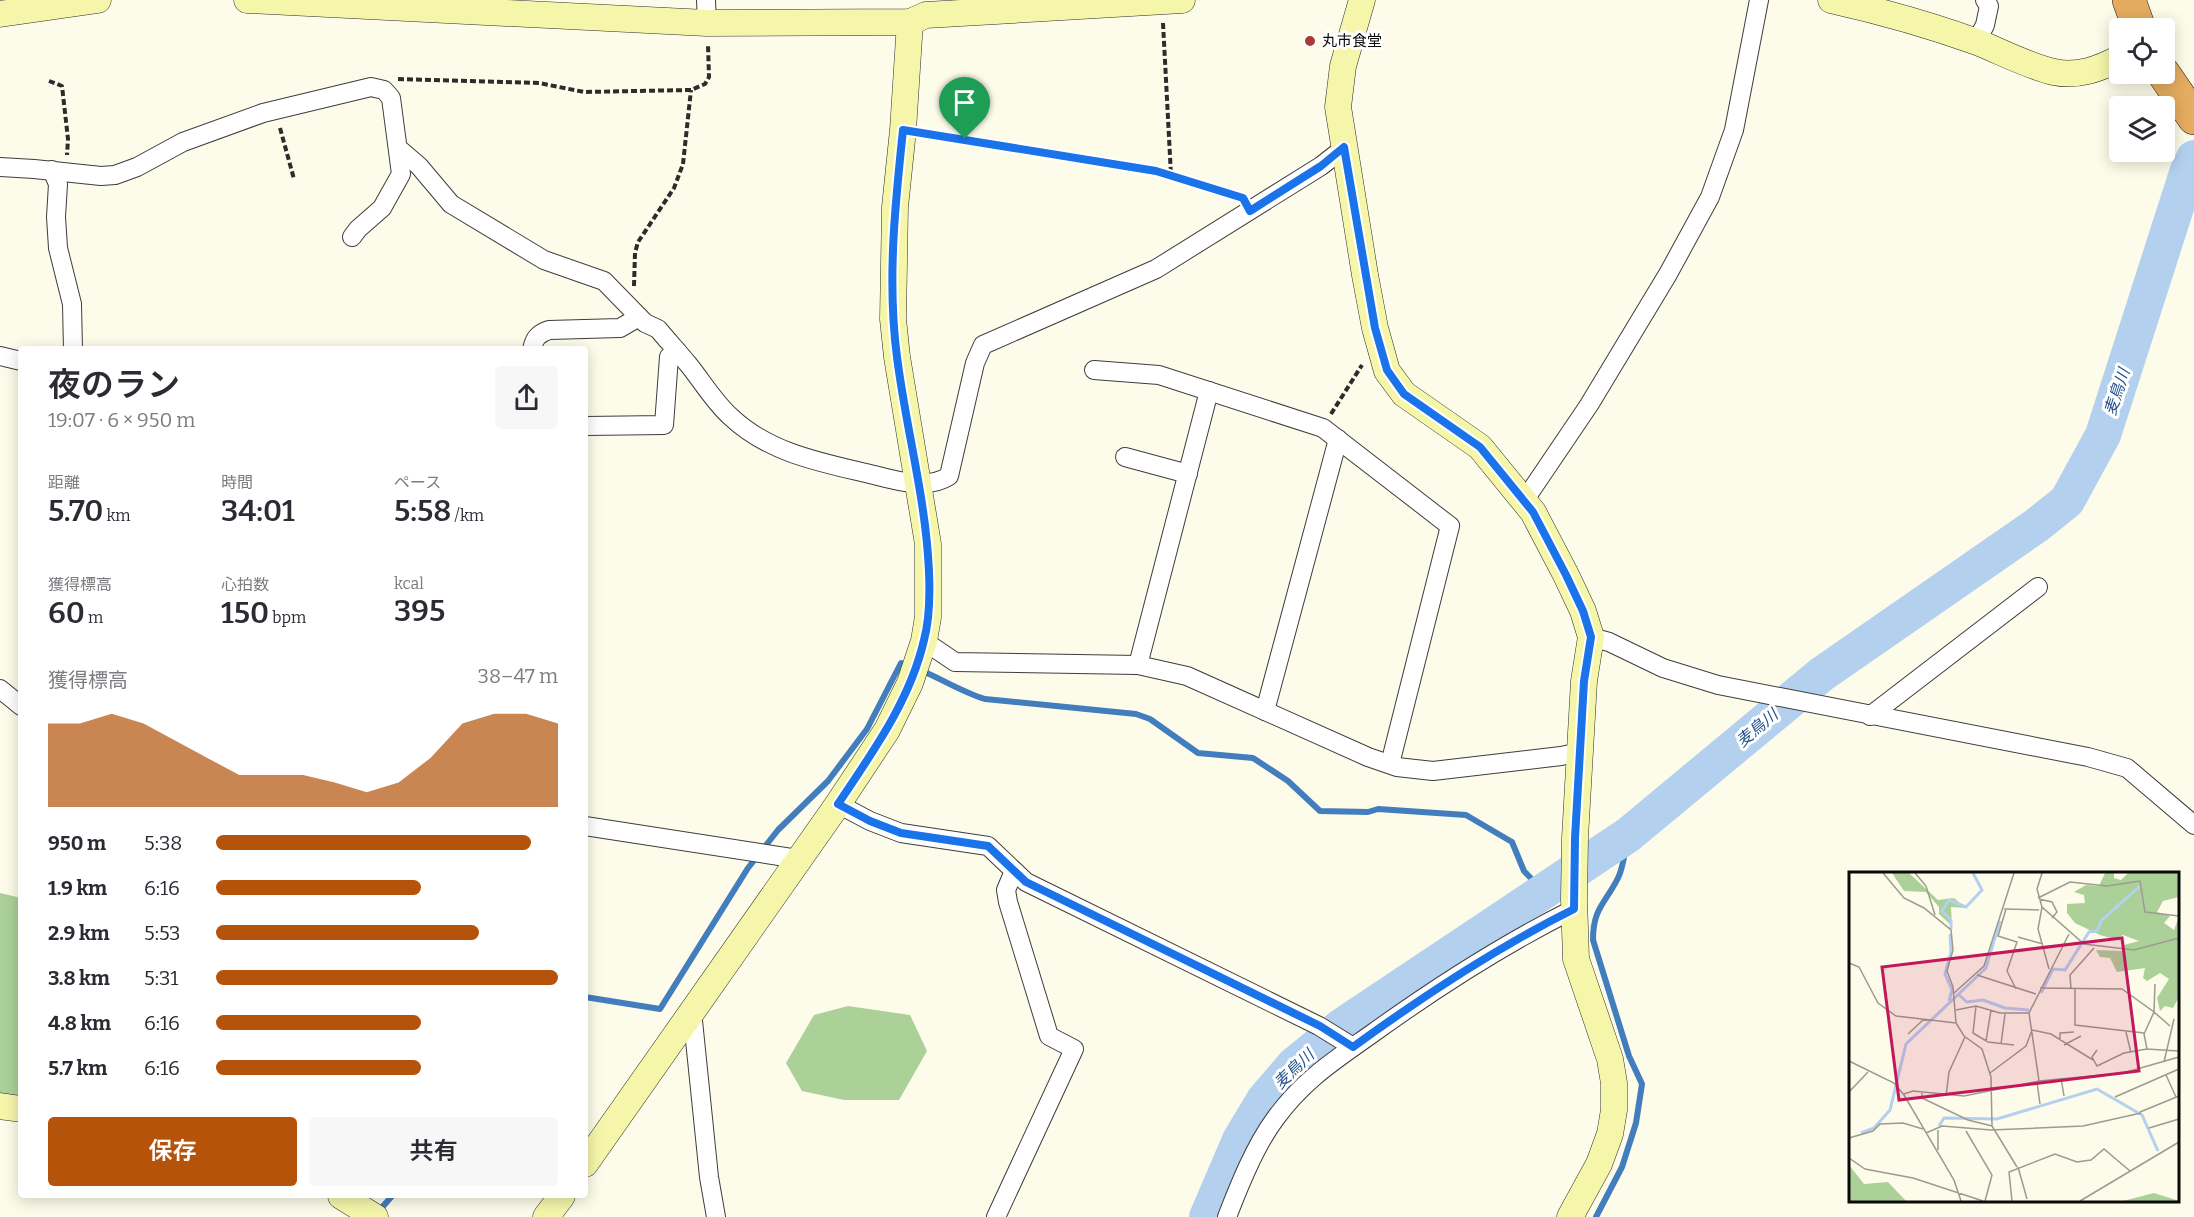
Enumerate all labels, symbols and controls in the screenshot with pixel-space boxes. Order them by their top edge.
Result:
map controls [2109,18,2175,162]
button: locate [2109,18,2175,84]
place label: 丸市食堂 [1322,32,1382,50]
marker: 丸市食堂 [1303,34,1317,48]
pin [939,77,990,139]
icon: arrive [948,86,981,119]
button: layers [2109,96,2175,162]
water label: 麦鳥川 [2101,364,2134,418]
text: 夜のラン [48,365,180,405]
button: share [495,366,558,429]
text: 19:07 · 6 × 950 m [48,408,195,432]
text: 距離 [48,473,80,492]
text: 時間 [221,473,253,492]
text: ペース [394,473,441,492]
text: 5.70 [48,493,103,529]
text: 34:01 [221,493,295,529]
text: 5:58 [394,493,451,529]
text: km [103,506,131,525]
text: /km [451,506,484,525]
text: kcal [394,574,424,593]
text: 獲得標高 [48,575,112,594]
text: 心拍数 [221,575,269,594]
text: 395 [394,593,445,629]
text: 60 [48,595,85,631]
text: 150 [221,595,269,631]
text: m [85,608,103,627]
text: bpm [269,608,306,627]
text: 38–47 m [478,664,558,688]
text: 獲得標高 [48,668,128,692]
water label: 麦鳥川 [1733,704,1783,751]
text: 950 m [48,831,106,855]
text: 5:38 [144,831,182,855]
inset map [1849,872,2179,1202]
text: 1.9 km [48,876,107,900]
text: 6:16 [144,876,180,900]
text: 2.9 km [48,921,110,945]
text: 5:53 [144,921,181,945]
text: 3.8 km [48,966,110,990]
text: 5:31 [144,966,178,990]
text: 4.8 km [48,1011,111,1035]
text: 6:16 [144,1011,180,1035]
water label: 麦鳥川 [1270,1044,1319,1093]
text: 5.7 km [48,1056,107,1080]
text: 6:16 [144,1056,180,1080]
button: 保存 [48,1117,297,1186]
button: 共有 [309,1117,558,1186]

